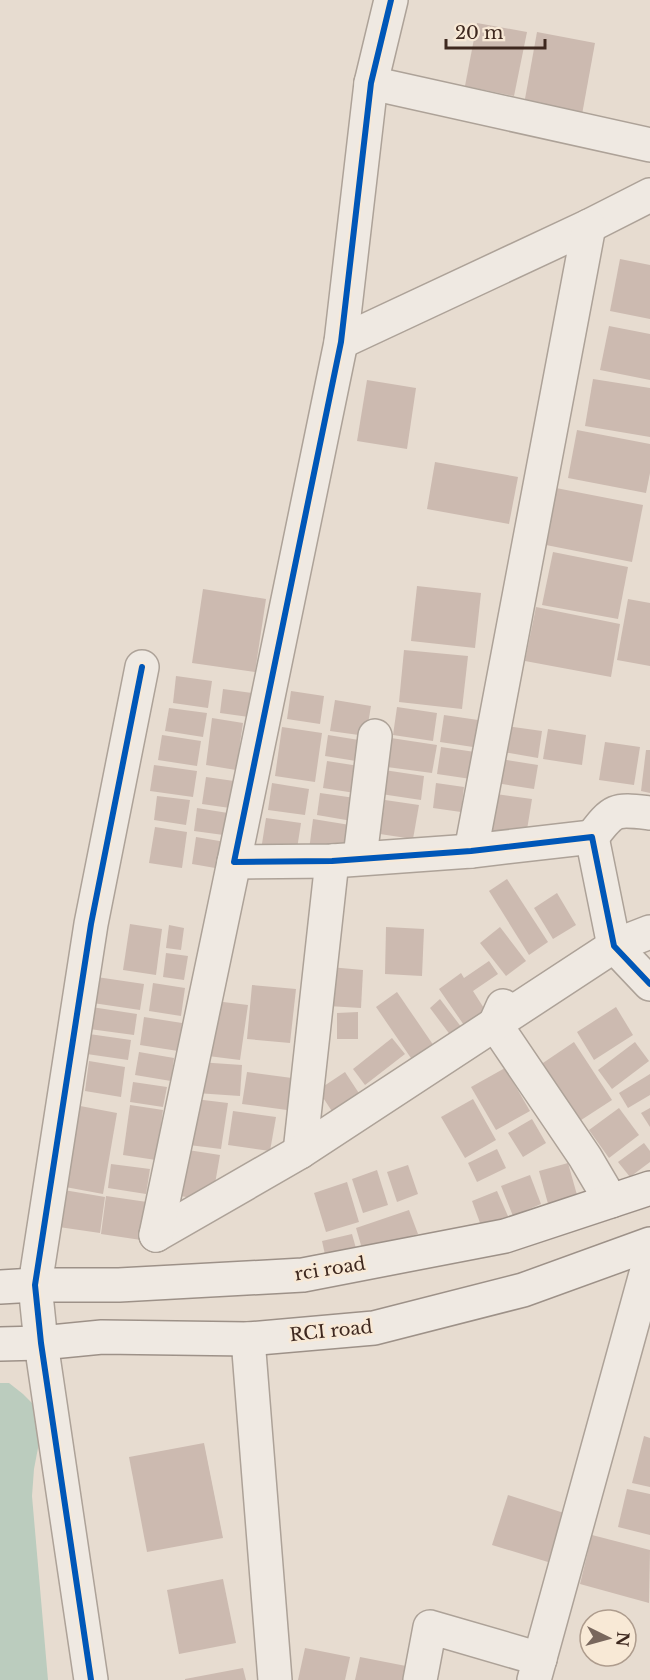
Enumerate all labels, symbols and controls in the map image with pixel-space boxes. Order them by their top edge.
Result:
scale bar [446,12,545,50]
text: 20 m [455,22,503,44]
street label: rci road [293,1253,367,1285]
street label: RCI road [288,1316,374,1346]
north arrow [578,1608,638,1668]
text: N [612,1631,634,1648]

